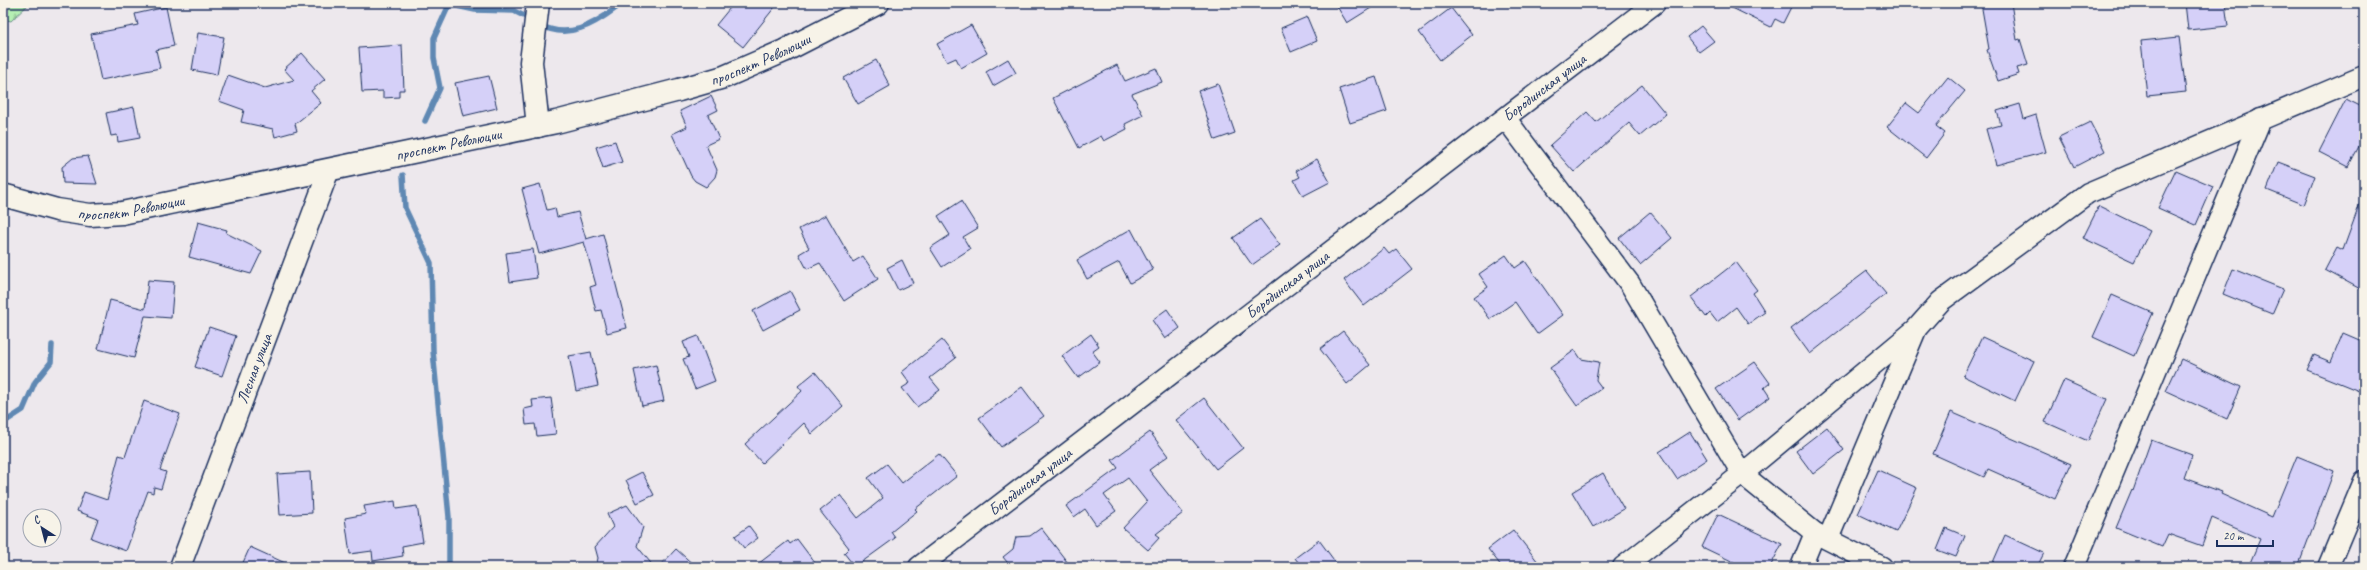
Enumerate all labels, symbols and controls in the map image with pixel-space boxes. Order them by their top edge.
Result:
street label: проспект Революции [708,29,815,90]
street label: Бородинская улица [1499,48,1591,126]
street label: проспект Революции [394,124,504,165]
street label: проспект Революции [77,190,187,225]
street label: Бородинская улица [1242,245,1334,323]
street label: Лесная улица [232,329,277,406]
street label: Бородинская улица [984,443,1077,520]
north arrow [22,508,62,548]
text: С [30,512,44,527]
scale bar [2217,522,2273,548]
text: 20 m [2223,528,2245,544]

